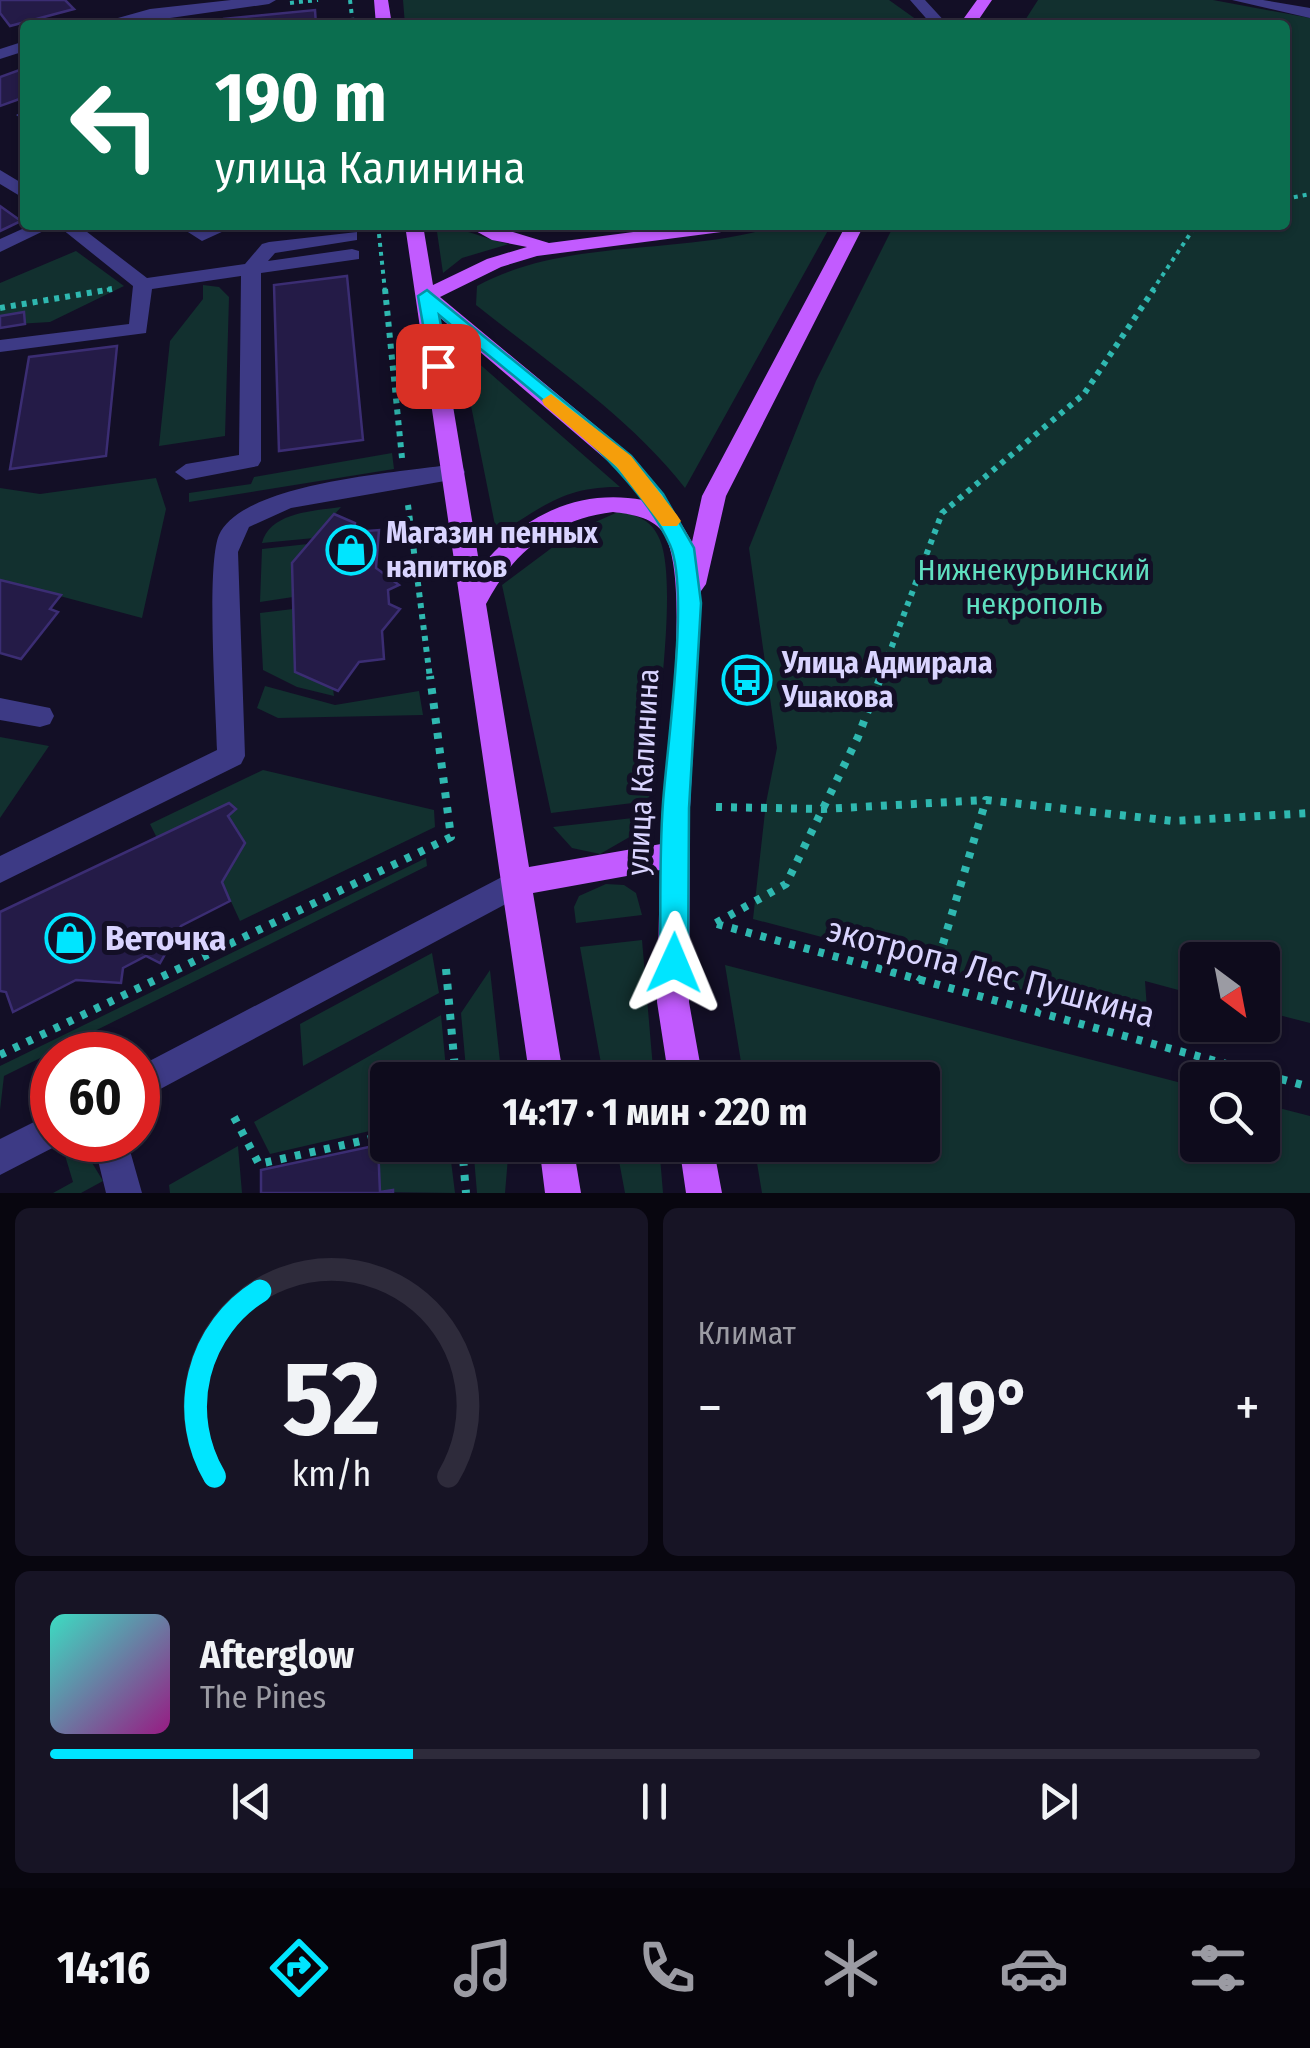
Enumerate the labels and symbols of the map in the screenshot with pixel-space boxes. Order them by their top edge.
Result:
pin [396,324,481,409]
place label: Магазин пенных напитков [386,515,599,585]
shop icon: Магазин пенных напитков [325,524,377,576]
park label: Нижнекурьинский некрополь [918,552,1150,622]
place label: Улица Адмирала Ушакова [781,645,993,715]
bus stop icon: Улица Адмирала Ушакова [721,654,773,706]
street label: улица Калинина [620,668,666,876]
street label: экотропа Лес Пушкина [822,908,1160,1036]
position arrow [622,911,726,1015]
shop icon: Веточка [44,912,96,964]
place label: Веточка [105,917,226,959]
north arrow [1180,942,1280,1042]
speed limit sign: 60 [30,1032,160,1162]

